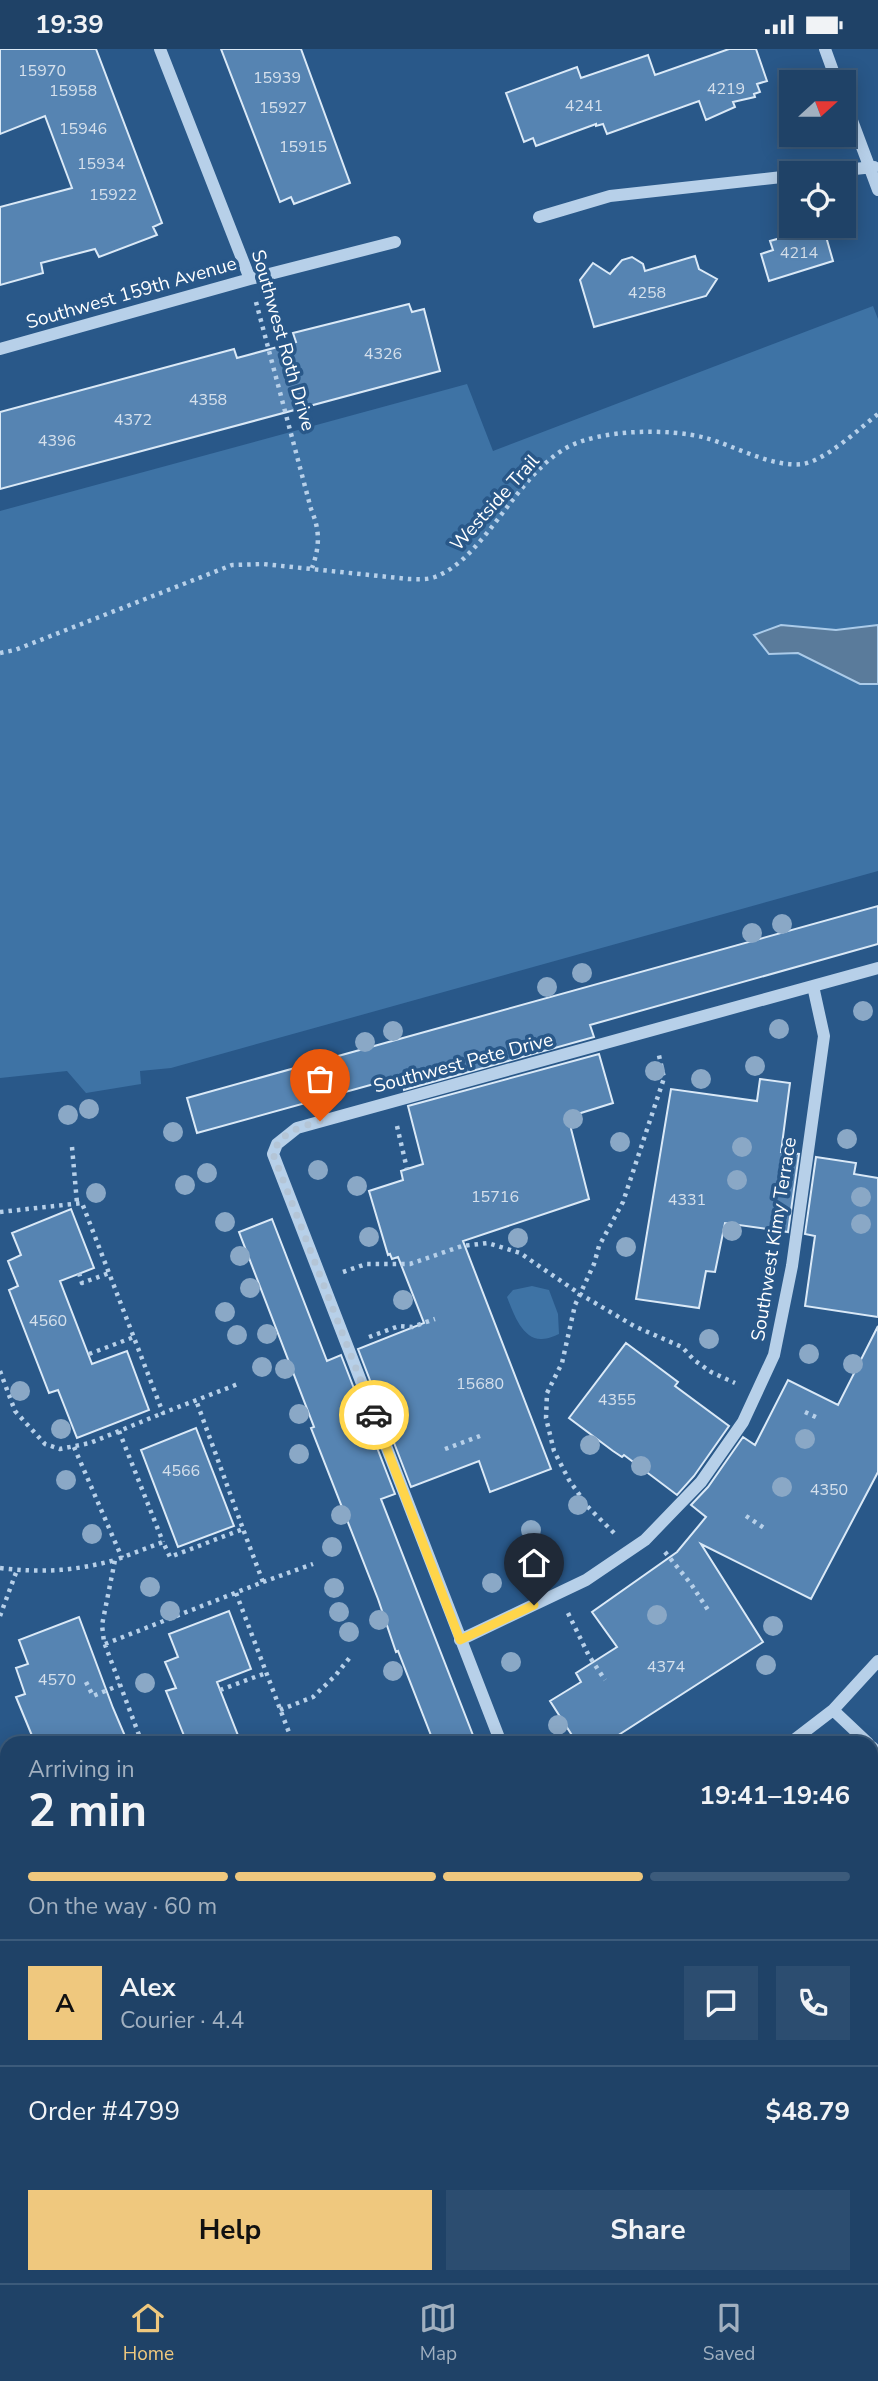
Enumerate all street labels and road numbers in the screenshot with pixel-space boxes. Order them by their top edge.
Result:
street label: Southwest Roth Drive [245,247,321,434]
street label: Southwest 159th Avenue [23,250,240,335]
street label: Westside Trail [444,448,545,557]
street label: Southwest Pete Drive [371,1026,556,1099]
street label: Southwest Kimy Terrace [745,1135,803,1343]

